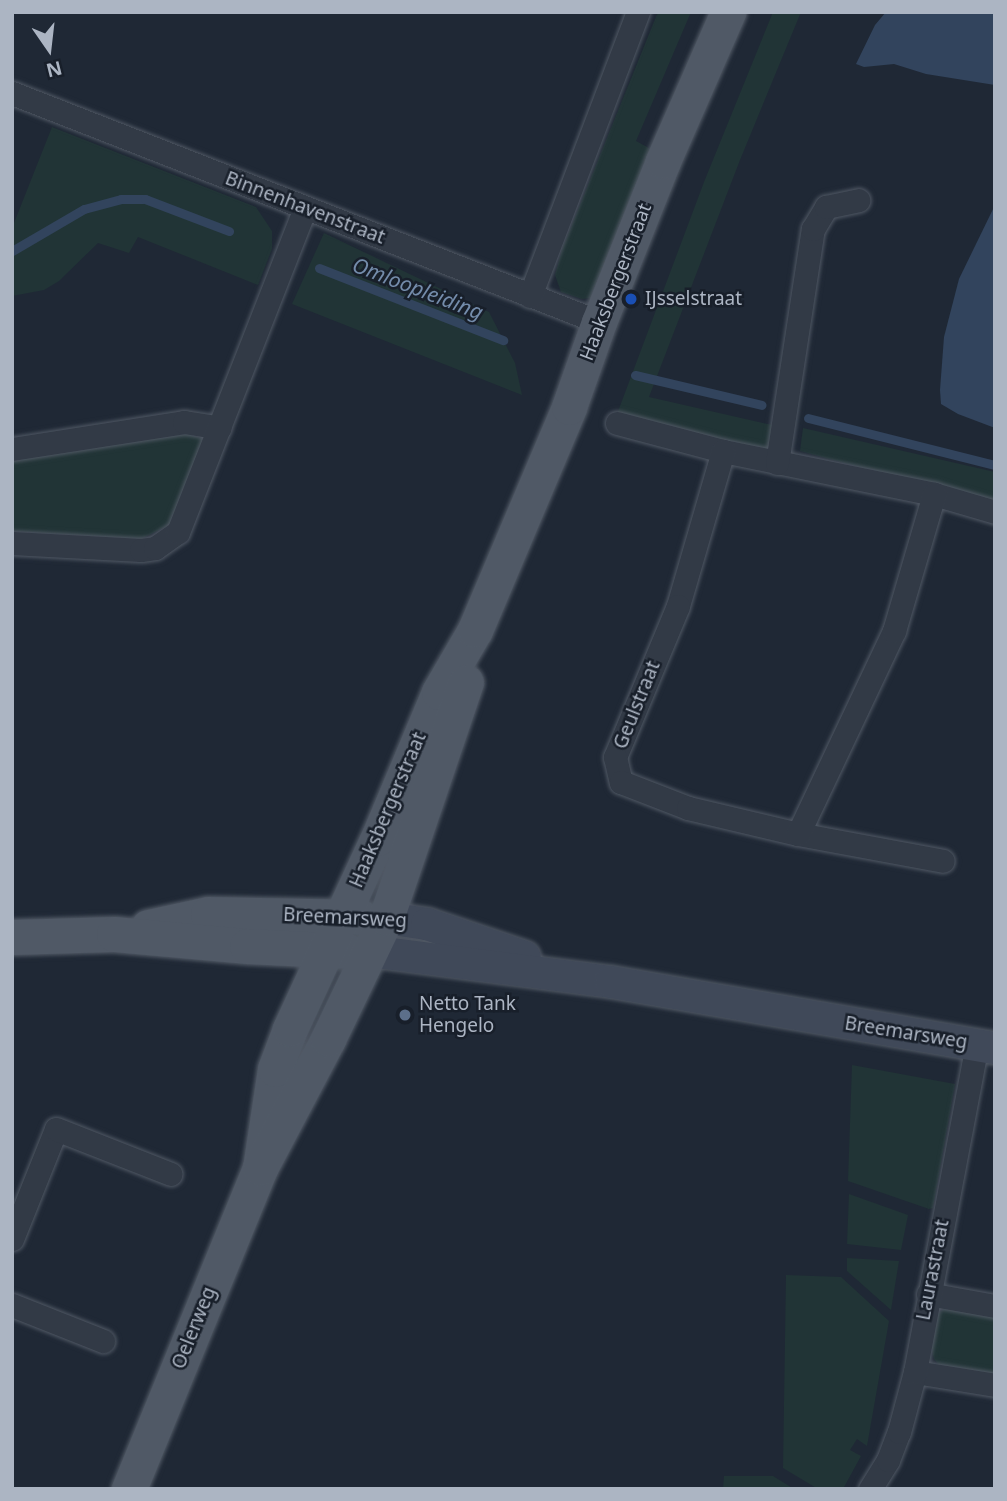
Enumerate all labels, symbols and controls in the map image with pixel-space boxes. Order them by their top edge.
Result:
north arrow [14,14,84,84]
text: N [43,55,65,84]
street label: Binnenhavenstraat [222,167,388,249]
street label: Haaksbergerstraat [576,200,656,364]
water label: Omloopleiding [349,252,487,324]
place label: IJsselstraat [645,288,742,310]
marker: IJsselstraat [623,291,639,307]
street label: Geulstraat [609,658,665,752]
street label: Haaksbergerstraat [345,729,431,891]
street label: Breemarsweg [283,903,407,933]
place label: Netto Tank Hengelo [419,993,516,1037]
marker: Netto Tank Hengelo [397,1007,413,1023]
street label: Breemarsweg [843,1012,969,1054]
street label: Laurastraat [912,1218,954,1322]
street label: Oelerweg [167,1284,221,1372]

